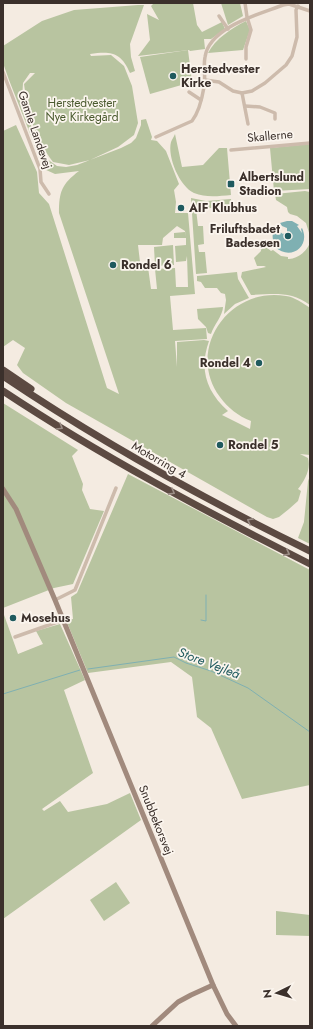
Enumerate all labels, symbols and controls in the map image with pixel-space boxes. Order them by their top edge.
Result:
place label: Herstedvester Kirke [181,60,260,92]
marker: Herstedvester Kirke [168,71,178,81]
street label: Gamle Landevej [13,89,57,171]
park label: Herstedvester Nye Kirkegård [45,94,119,126]
street label: Skallerne [246,125,294,147]
place label: Albertslund Stadion [238,168,304,200]
marker: Albertslund Stadion [226,179,236,189]
place label: AIF Klubhus [188,199,258,217]
marker: AIF Klubhus [176,203,186,213]
place label: Friluftsbadet Badesøen [210,220,280,252]
marker: Friluftsbadet Badesøen [283,231,293,241]
place label: Rondel 6 [121,256,172,274]
marker: Rondel 6 [108,260,118,270]
place label: Rondel 4 [200,354,251,372]
marker: Rondel 4 [254,358,264,368]
one-way arrow [56,422,63,430]
place label: Rondel 5 [228,436,279,454]
street label: Motorring 4 [128,437,190,483]
marker: Rondel 5 [215,440,225,450]
one-way arrow [168,488,175,495]
one-way arrow [246,518,254,526]
one-way arrow [283,548,290,556]
place label: Mosehus [21,609,71,627]
marker: Mosehus [8,613,18,623]
water label: Store Vejleå [175,642,243,684]
street label: Snubbekorsvej [134,782,178,858]
north arrow [257,973,297,1013]
text: N [259,989,275,999]

